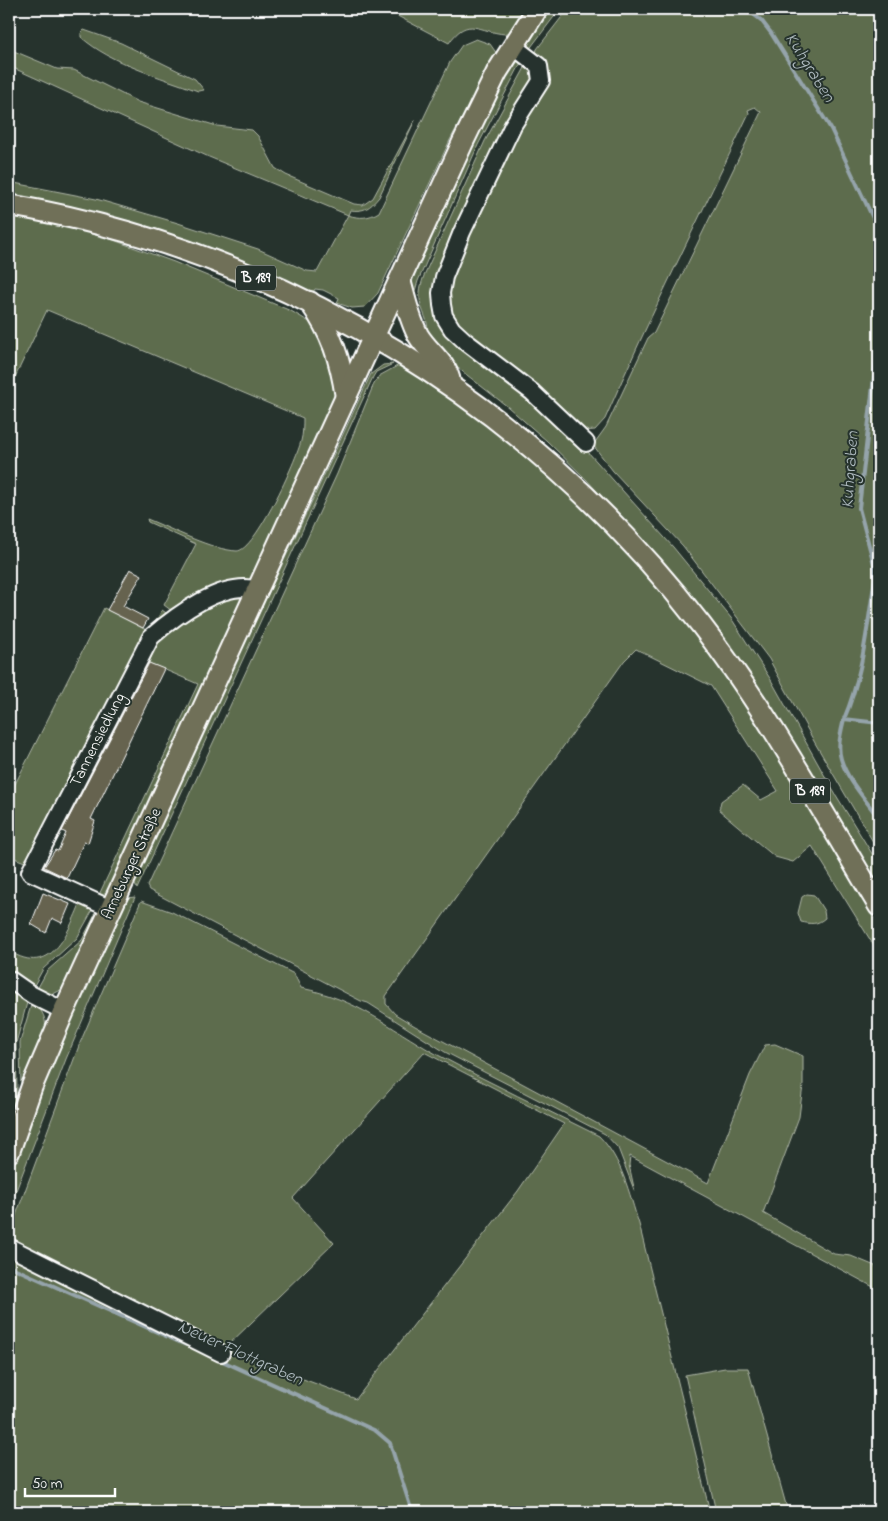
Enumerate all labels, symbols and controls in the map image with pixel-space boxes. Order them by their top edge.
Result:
water label: Kuhgraben [777,28,841,109]
road number: B 189 [236,266,276,290]
water label: Kuhgraben [835,429,867,510]
street label: Tannensiedlung [64,689,132,791]
road number: B 189 [790,778,830,804]
street label: Arneburger Straße [96,804,169,924]
water label: Neuer Flottgraben [173,1315,308,1394]
scale bar [25,1466,115,1498]
text: 50 m [32,1473,63,1495]

